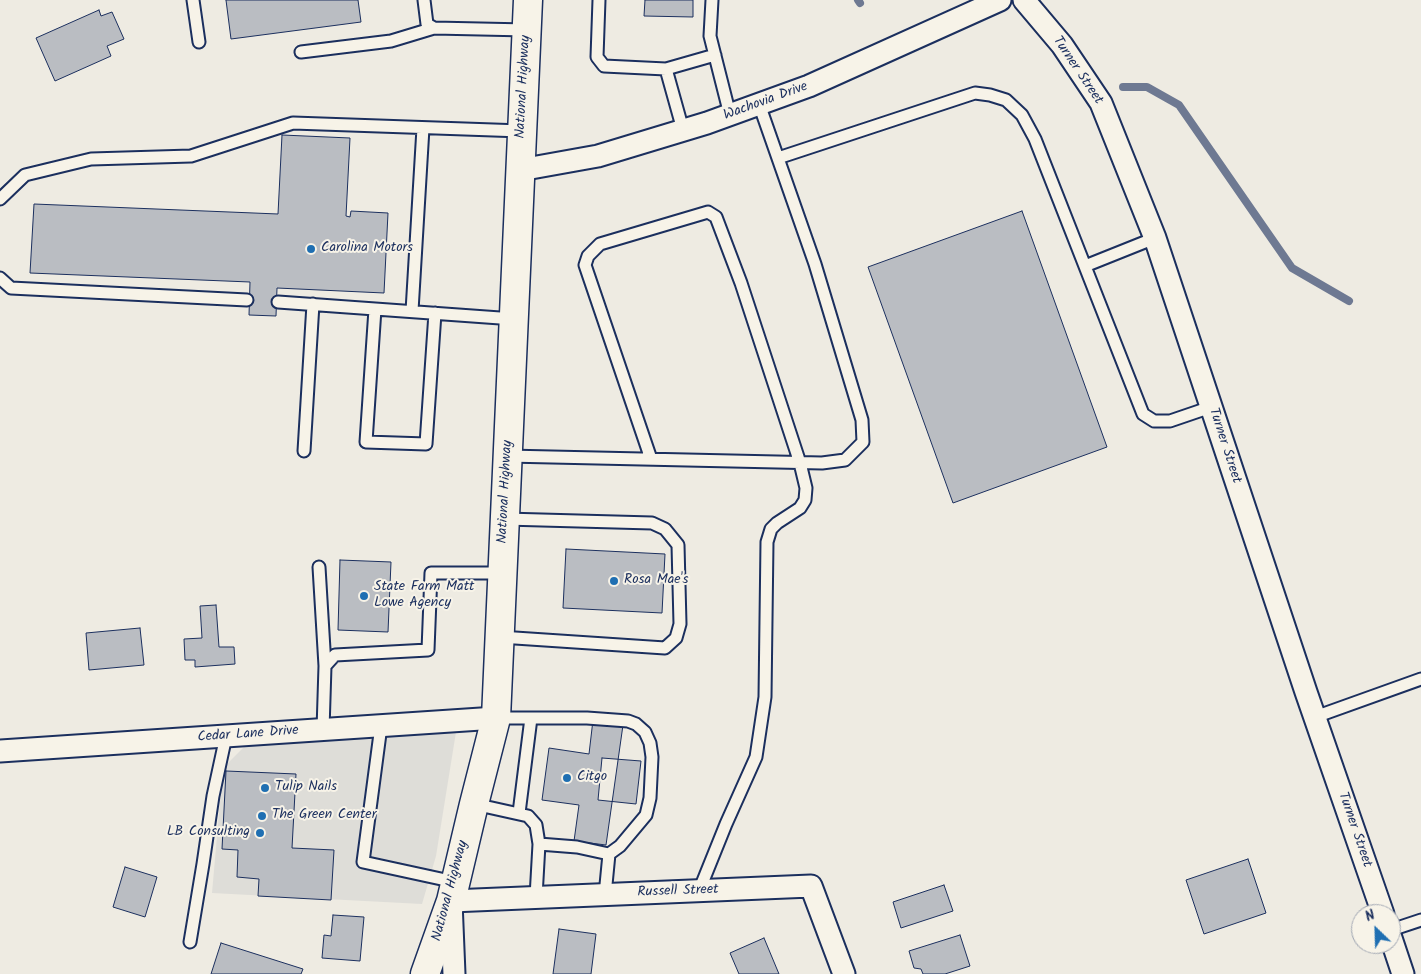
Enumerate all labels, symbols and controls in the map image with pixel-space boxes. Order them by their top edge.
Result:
street label: Turner Street [1048,34,1106,108]
street label: National Highway [513,35,535,139]
street label: Wachovia Drive [722,79,810,125]
place label: Carolina Motors [321,241,413,257]
marker: Carolina Motors [305,243,317,255]
street label: Turner Street [1204,406,1244,486]
street label: National Highway [495,440,517,544]
place label: Rosa Mae's [624,573,689,589]
marker: Rosa Mae's [608,575,620,587]
place label: State Farm Matt Lowe Agency [374,580,474,612]
marker: State Farm Matt Lowe Agency [358,590,370,602]
street label: Cedar Lane Drive [197,723,299,747]
place label: Citgo [577,770,607,786]
marker: Citgo [561,772,573,784]
place label: Tulip Nails [275,780,337,796]
marker: Tulip Nails [259,782,271,794]
street label: Turner Street [1333,790,1375,870]
place label: The Green Center [272,808,376,824]
marker: The Green Center [256,810,268,822]
place label: LB Consulting [167,825,250,841]
marker: LB Consulting [254,827,266,839]
street label: National Highway [429,839,473,943]
street label: Russell Street [637,882,719,902]
north arrow [1351,904,1401,954]
text: N [1362,904,1379,928]

